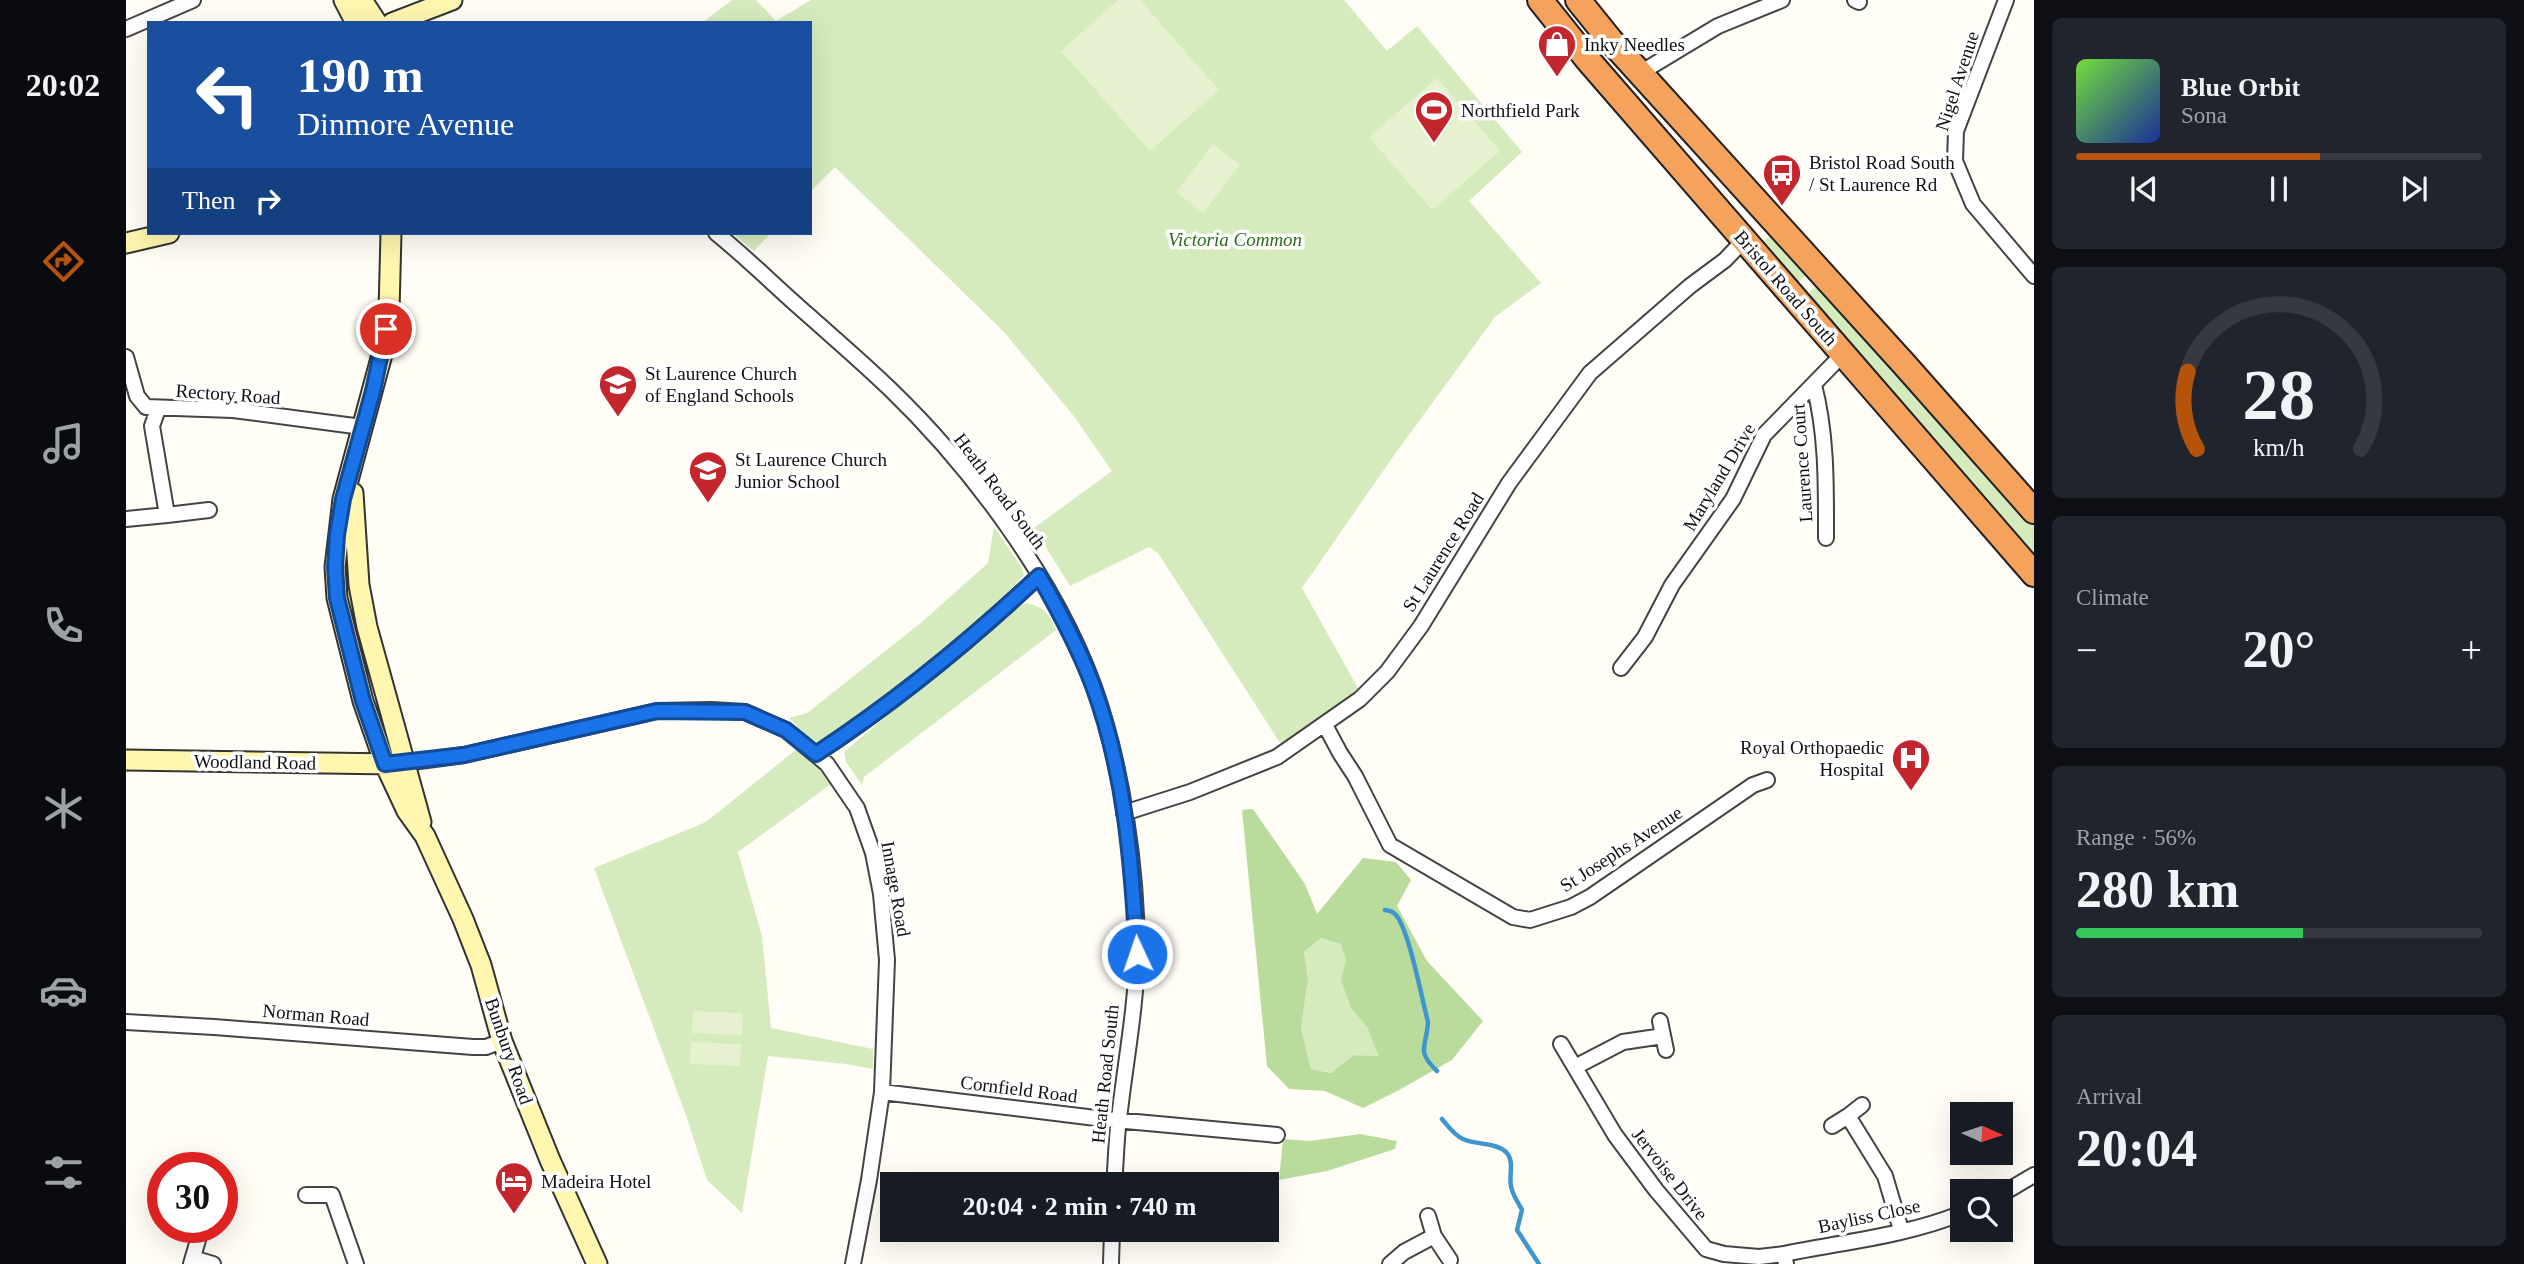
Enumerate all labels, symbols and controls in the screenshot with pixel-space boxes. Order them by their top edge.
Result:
shop icon: Inky Needles [1536,23,1578,78]
street label: Nigel Avenue [1931,28,1983,134]
place label: Inky Needles [1584,34,1685,55]
text: 190 m [297,48,424,103]
icon: left [182,49,273,140]
text: 20:02 [26,67,100,103]
text: Blue Orbit [2181,73,2300,102]
sports icon: Northfield Park [1413,89,1455,144]
place label: Northfield Park [1461,100,1580,121]
text: Sona [2181,103,2227,128]
text: Dinmore Avenue [297,106,514,142]
bus stop icon: Bristol Road South / St Laurence Rd [1761,152,1803,207]
place label: Bristol Road South / St Laurence Rd [1809,152,1955,195]
icon: previous [2125,170,2163,208]
icon: pause [2260,170,2298,208]
icon: next [2395,170,2433,208]
icon: right [249,182,287,220]
text: Then [182,186,235,215]
street label: Bristol Road South [1730,226,1842,350]
park label: Victoria Common [1168,229,1302,250]
icon: directions [39,237,88,286]
pin [356,299,416,359]
icon: arrive [367,310,405,348]
text: 28 [2243,354,2315,435]
school or university icon: St Laurence Church of England Schools [597,363,639,418]
place label: St Laurence Church of England Schools [645,363,797,406]
street label: Rectory Road [175,380,282,408]
street label: Laurence Court [1787,402,1817,523]
icon: music [39,419,88,468]
street label: Maryland Drive [1679,419,1759,535]
street label: Heath Road South [950,429,1051,553]
text: km/h [2253,434,2305,461]
school or university icon: St Laurence Church Junior School [687,449,729,504]
place label: St Laurence Church Junior School [735,449,887,492]
street label: St Laurence Road [1398,488,1488,615]
text: Climate [2076,585,2149,610]
icon: phone [39,601,88,650]
text: 20° [2243,621,2315,678]
text: − [2076,629,2097,671]
text: + [2461,629,2482,671]
place label: Royal Orthopaedic Hospital [1740,737,1884,780]
hospital icon: Royal Orthopaedic Hospital [1890,737,1932,792]
street label: Woodland Road [194,750,317,774]
icon: climate [39,784,88,833]
street label: St Josephs Avenue [1556,802,1686,896]
text: Range · 56% [2076,825,2196,850]
street label: Innage Road [877,840,915,939]
text: 280 km [2076,861,2239,918]
position arrow [1100,917,1174,991]
icon: car [39,966,88,1015]
street label: Bunbury Road [481,995,537,1108]
street label: Norman Road [262,1000,371,1030]
street label: Heath Road South [1087,1003,1123,1144]
street label: Cornfield Road [959,1071,1079,1107]
text: Arrival [2076,1084,2142,1109]
north arrow [1950,1102,2012,1166]
map controls [1950,1102,2013,1242]
text: 20:04 [2076,1120,2197,1177]
street label: Jervoise Drive [1628,1124,1712,1224]
icon: filters [39,1148,88,1197]
speed limit sign: 30 [147,1152,238,1243]
hotel icon: Madeira Hotel [493,1160,535,1215]
place label: Madeira Hotel [541,1171,651,1192]
button: search [1950,1179,2013,1242]
text: 20:04 · 2 min · 740 m [963,1192,1197,1221]
street label: Bayliss Close [1816,1195,1922,1237]

